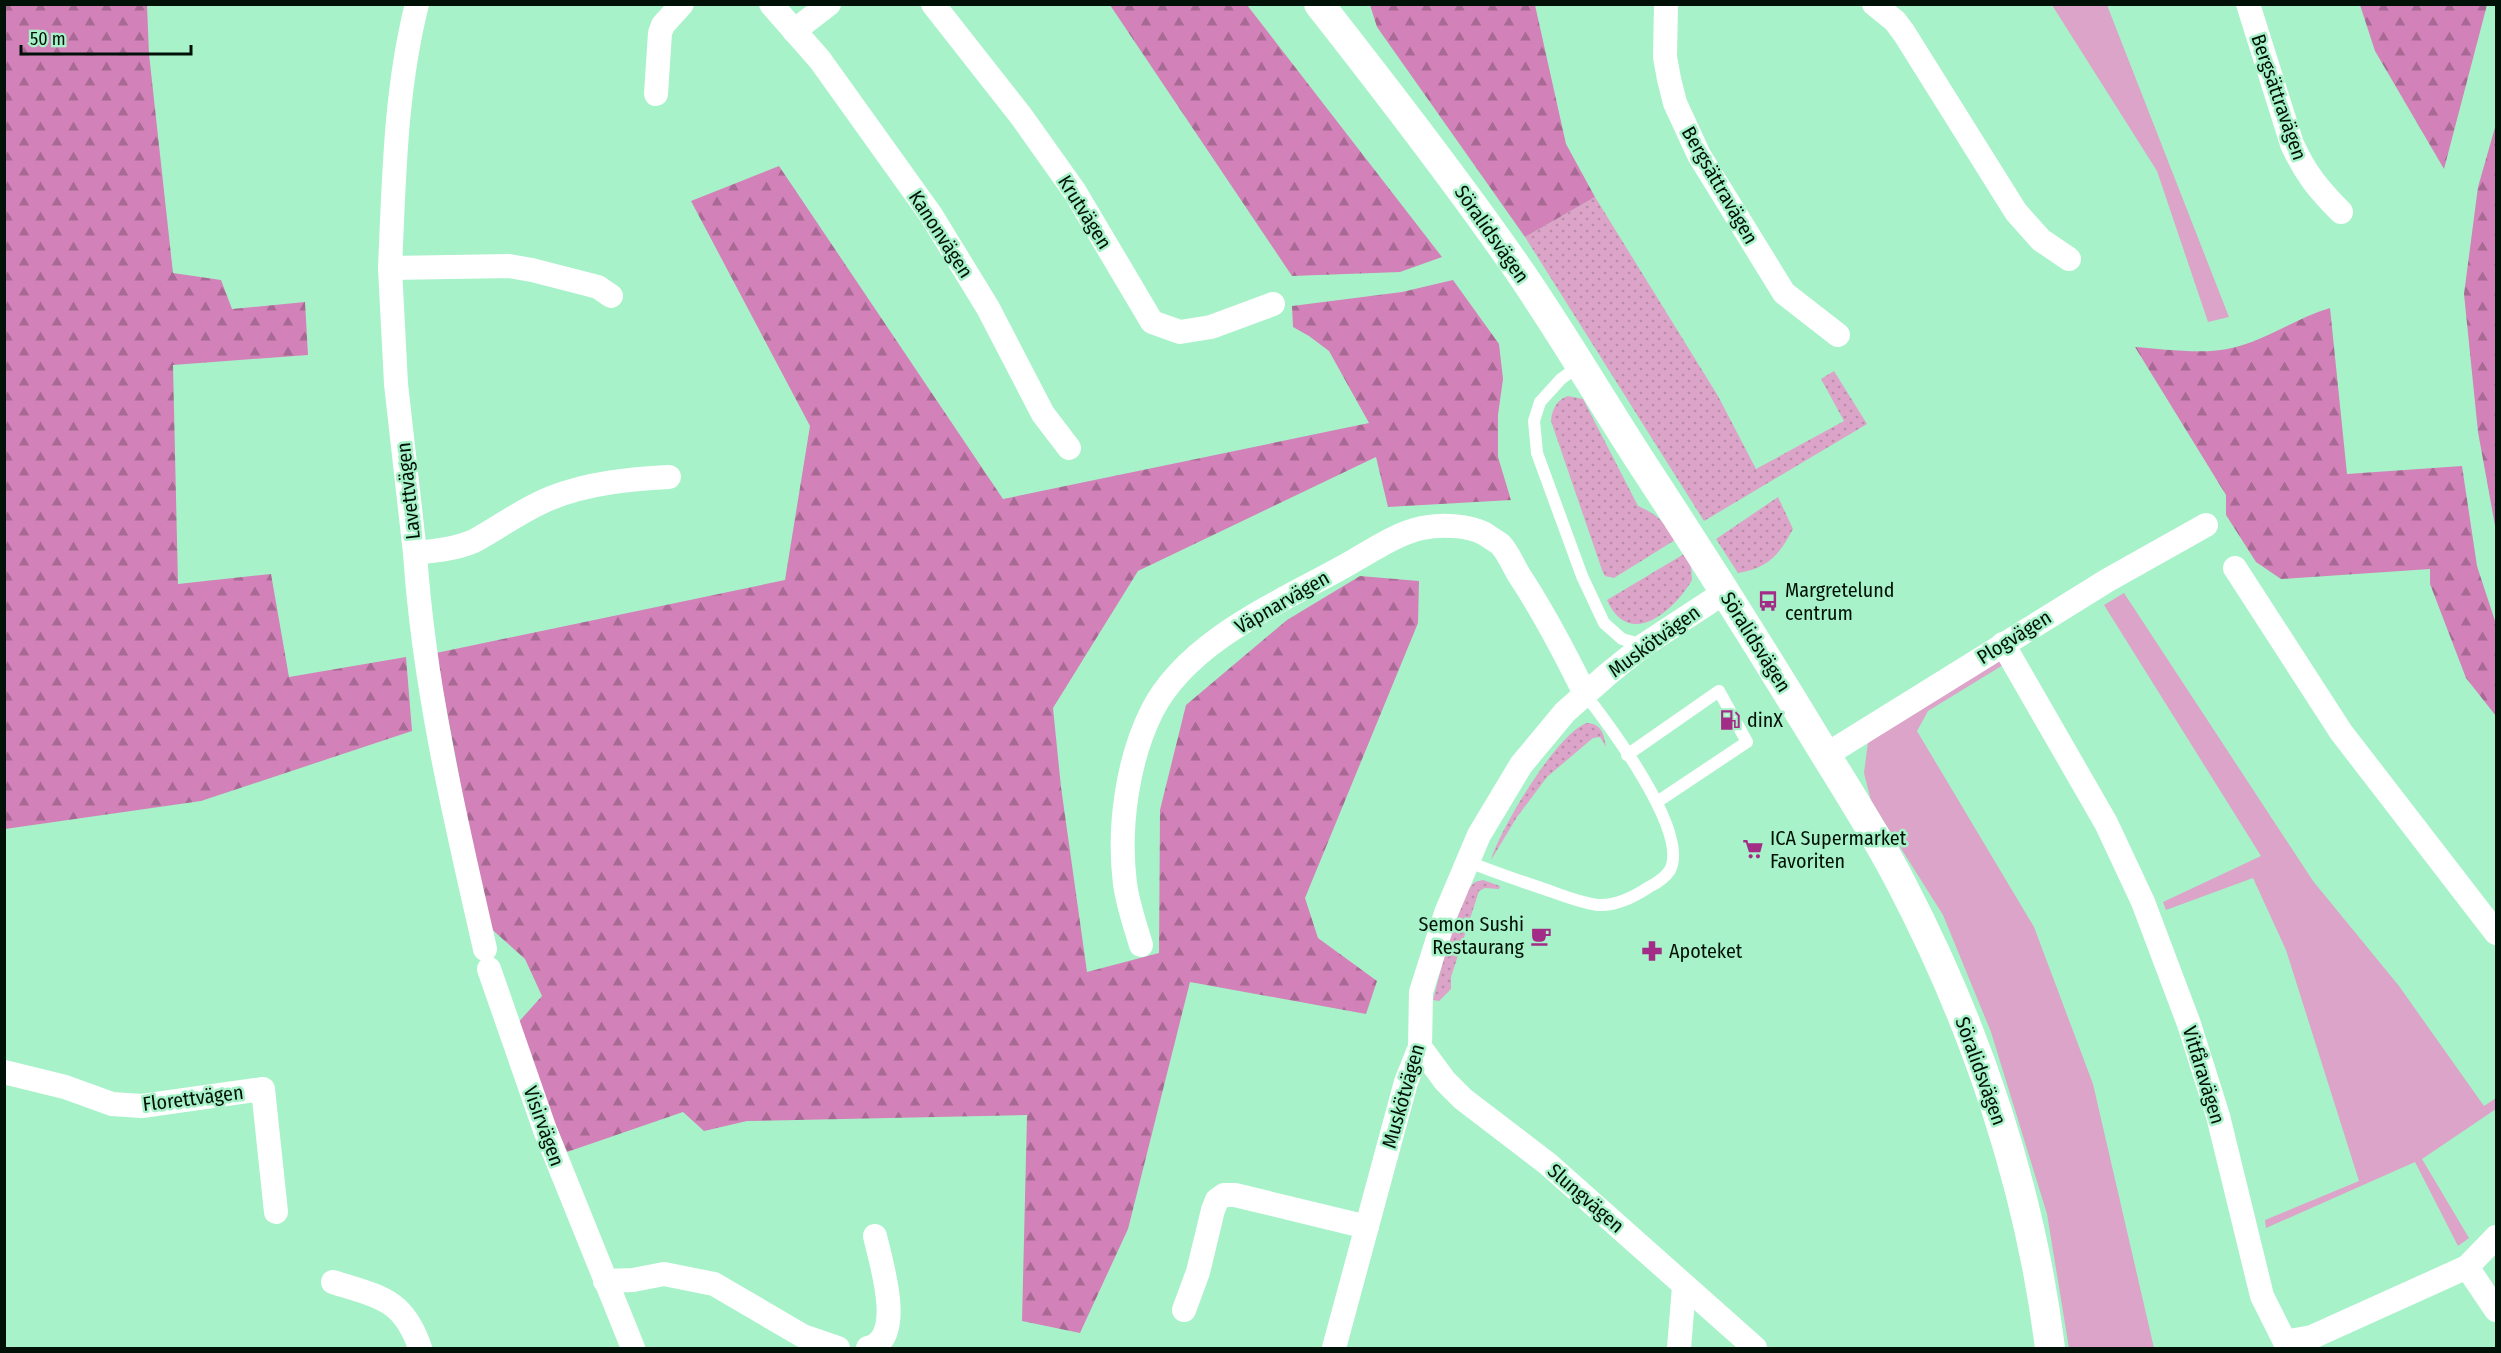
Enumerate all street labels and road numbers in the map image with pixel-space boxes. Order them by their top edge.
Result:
street label: Bergsättravägen [2246,31,2312,163]
street label: Bergsättravägen [1677,122,1763,248]
street label: Krutvägen [1053,171,1117,253]
street label: Söralidsvägen [1450,181,1534,287]
street label: Kanonvägen [904,186,978,282]
street label: Lavettvägen [391,441,425,541]
street label: Väpnarvägen [1231,565,1333,639]
street label: Söralidsvägen [1716,588,1796,696]
street label: Muskötvägen [1604,600,1704,682]
street label: Plogvägen [1972,605,2056,669]
street label: Söralidsvägen [1950,1014,2012,1128]
street label: Vitfåravägen [2178,1023,2230,1127]
street label: Muskötvägen [1377,1041,1429,1151]
street label: Florettvägen [141,1080,245,1116]
street label: Visirvägen [518,1083,570,1169]
street label: Slungvägen [1543,1158,1629,1238]

